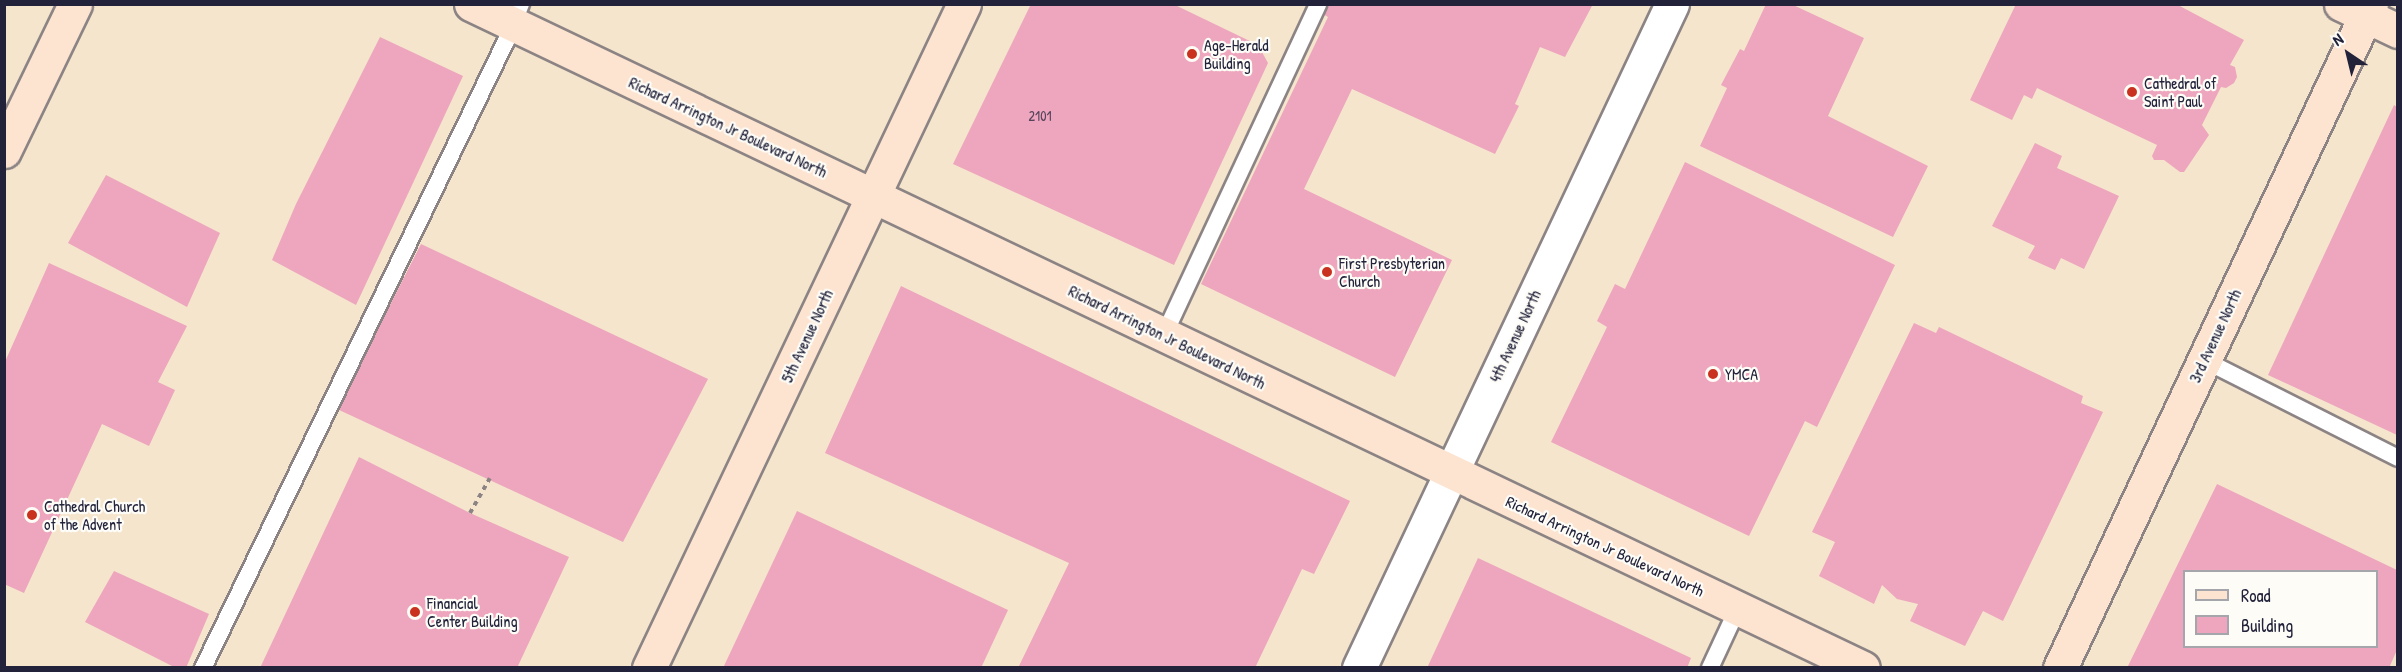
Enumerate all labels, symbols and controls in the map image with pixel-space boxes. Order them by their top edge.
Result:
north arrow [2318,24,2378,84]
text: N [2328,28,2347,51]
place label: Age-Herald Building [1204,35,1269,73]
marker: Age-Herald Building [1185,47,1199,61]
street label: Richard Arrington Jr Boulevard North [626,73,830,181]
place label: Cathedral of Saint Paul [2144,73,2216,111]
marker: Cathedral of Saint Paul [2125,85,2139,99]
house number: 2101 [1029,108,1051,124]
place label: First Presbyterian Church [1339,253,1445,291]
marker: First Presbyterian Church [1320,265,1334,279]
street label: Richard Arrington Jr Boulevard North [1065,281,1269,393]
street label: 3rd Avenue North [2185,286,2245,386]
street label: 5th Avenue North [777,287,837,385]
street label: 4th Avenue North [1485,287,1545,385]
place label: YMCA [1725,364,1758,384]
marker: YMCA [1706,367,1720,381]
street label: Richard Arrington Jr Boulevard North [1503,492,1707,600]
place label: Cathedral Church of the Advent [44,496,145,534]
marker: Cathedral Church of the Advent [25,508,39,522]
legend [2183,570,2378,648]
text: Road [2241,583,2271,608]
place label: Financial Center Building [427,593,518,631]
marker: Financial Center Building [408,605,422,619]
text: Building [2241,613,2293,638]

